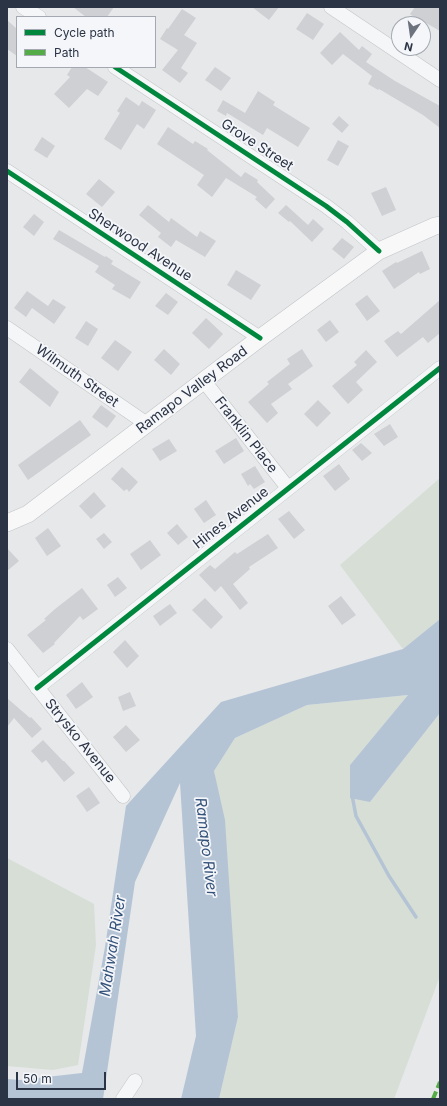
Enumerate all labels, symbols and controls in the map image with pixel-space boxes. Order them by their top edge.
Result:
legend [16,16,156,68]
north arrow [391,16,431,56]
text: Cycle path [54,25,115,40]
text: N [403,39,414,54]
text: Path [54,45,79,60]
street label: Grove Street [218,115,296,175]
street label: Sherwood Avenue [85,205,195,285]
street label: Wilmuth Street [32,341,122,411]
street label: Ramapo Valley Road [133,343,251,437]
street label: Franklin Place [211,393,281,477]
street label: Hines Avenue [190,483,272,553]
street label: Strysko Avenue [41,696,119,786]
water label: Ramapo River [191,797,221,897]
water label: Mahwah River [96,894,130,998]
scale bar [18,1064,108,1090]
text: 50 m [23,1071,52,1086]

